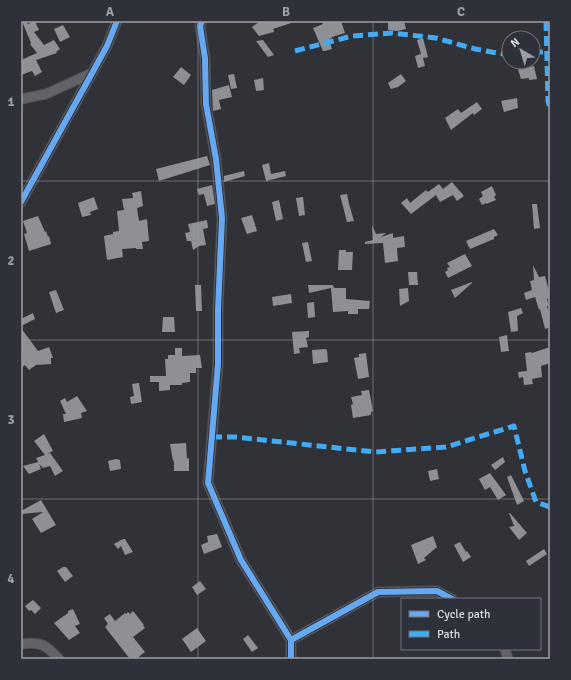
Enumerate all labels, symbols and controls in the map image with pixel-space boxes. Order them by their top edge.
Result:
text: A [106,4,115,20]
text: B [282,4,290,20]
text: C [457,4,465,20]
north arrow [501,30,541,70]
text: N [508,35,522,50]
text: 1 [7,94,15,110]
text: 2 [7,253,15,269]
text: 3 [7,412,15,428]
text: 4 [7,571,15,587]
legend [401,598,541,650]
text: Cycle path [437,607,490,622]
text: Path [437,627,460,642]

